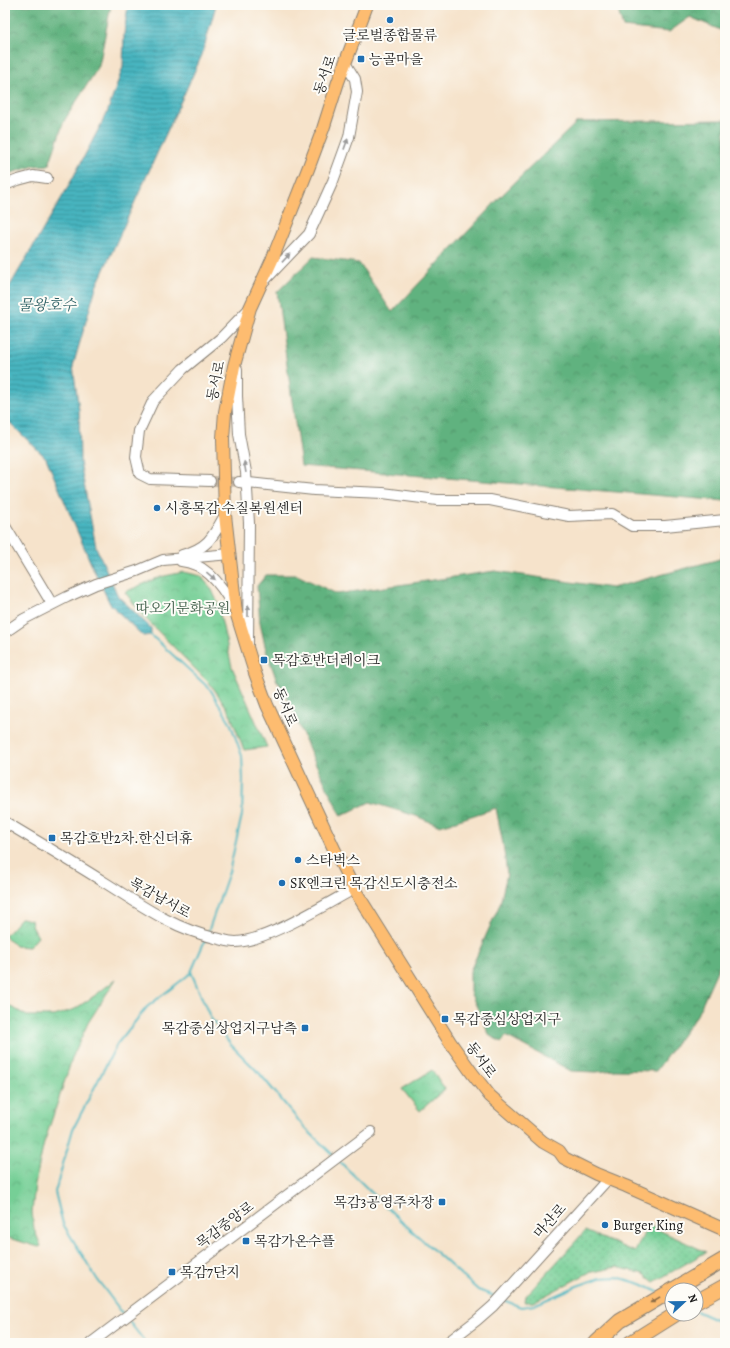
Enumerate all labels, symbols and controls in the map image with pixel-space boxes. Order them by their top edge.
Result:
marker: 글로벌종합물류 [385,15,395,25]
place label: 글로벌종합물류 [343,26,437,45]
place label: 능골마을 [369,50,424,69]
street label: 동서로 [309,52,341,97]
marker: 능골마을 [356,54,366,64]
one-way arrow [344,138,350,150]
one-way arrow [281,253,290,262]
water label: 물왕호수 [18,295,77,315]
street label: 동서로 [202,359,230,403]
one-way arrow [242,461,248,473]
place label: 시흥목감 수질복원센터 [165,499,303,518]
marker: 시흥목감 수질복원센터 [152,503,162,513]
one-way arrow [206,572,217,581]
park label: 따오기문화공원 [136,599,230,618]
one-way arrow [245,604,251,617]
place label: 목감호반더레이크 [272,651,381,670]
marker: 목감호반더레이크 [259,655,269,665]
street label: 동서로 [268,685,302,730]
place label: 목감호반2차.한신더휴 [60,829,193,848]
marker: 목감호반2차.한신더휴 [47,833,57,843]
place label: 스타벅스 [306,851,361,870]
marker: 스타벅스 [293,855,303,865]
street label: 목감남서로 [126,873,195,923]
place label: SK엔크린 목감신도시충전소 [290,874,458,893]
marker: SK엔크린 목감신도시충전소 [277,878,287,888]
place label: 목감중심상업지구 [453,1010,562,1029]
marker: 목감중심상업지구 [440,1014,450,1024]
place label: 목감중심상업지구남측 [162,1019,297,1038]
marker: 목감중심상업지구남측 [300,1023,310,1033]
street label: 동서로 [461,1038,501,1082]
place label: 목감3공영주차장 [334,1193,434,1212]
street label: 목감중앙로 [192,1197,258,1253]
marker: 목감3공영주차장 [437,1197,447,1207]
street label: 마산로 [529,1199,571,1242]
place label: Burger King [613,1216,683,1235]
marker: Burger King [600,1220,610,1230]
place label: 목감가온수플 [254,1232,336,1251]
marker: 목감가온수플 [241,1236,251,1246]
place label: 목감7단지 [180,1263,240,1282]
marker: 목감7단지 [167,1267,177,1277]
north arrow [664,1282,704,1322]
text: N [684,1292,701,1305]
one-way arrow [650,1296,660,1304]

